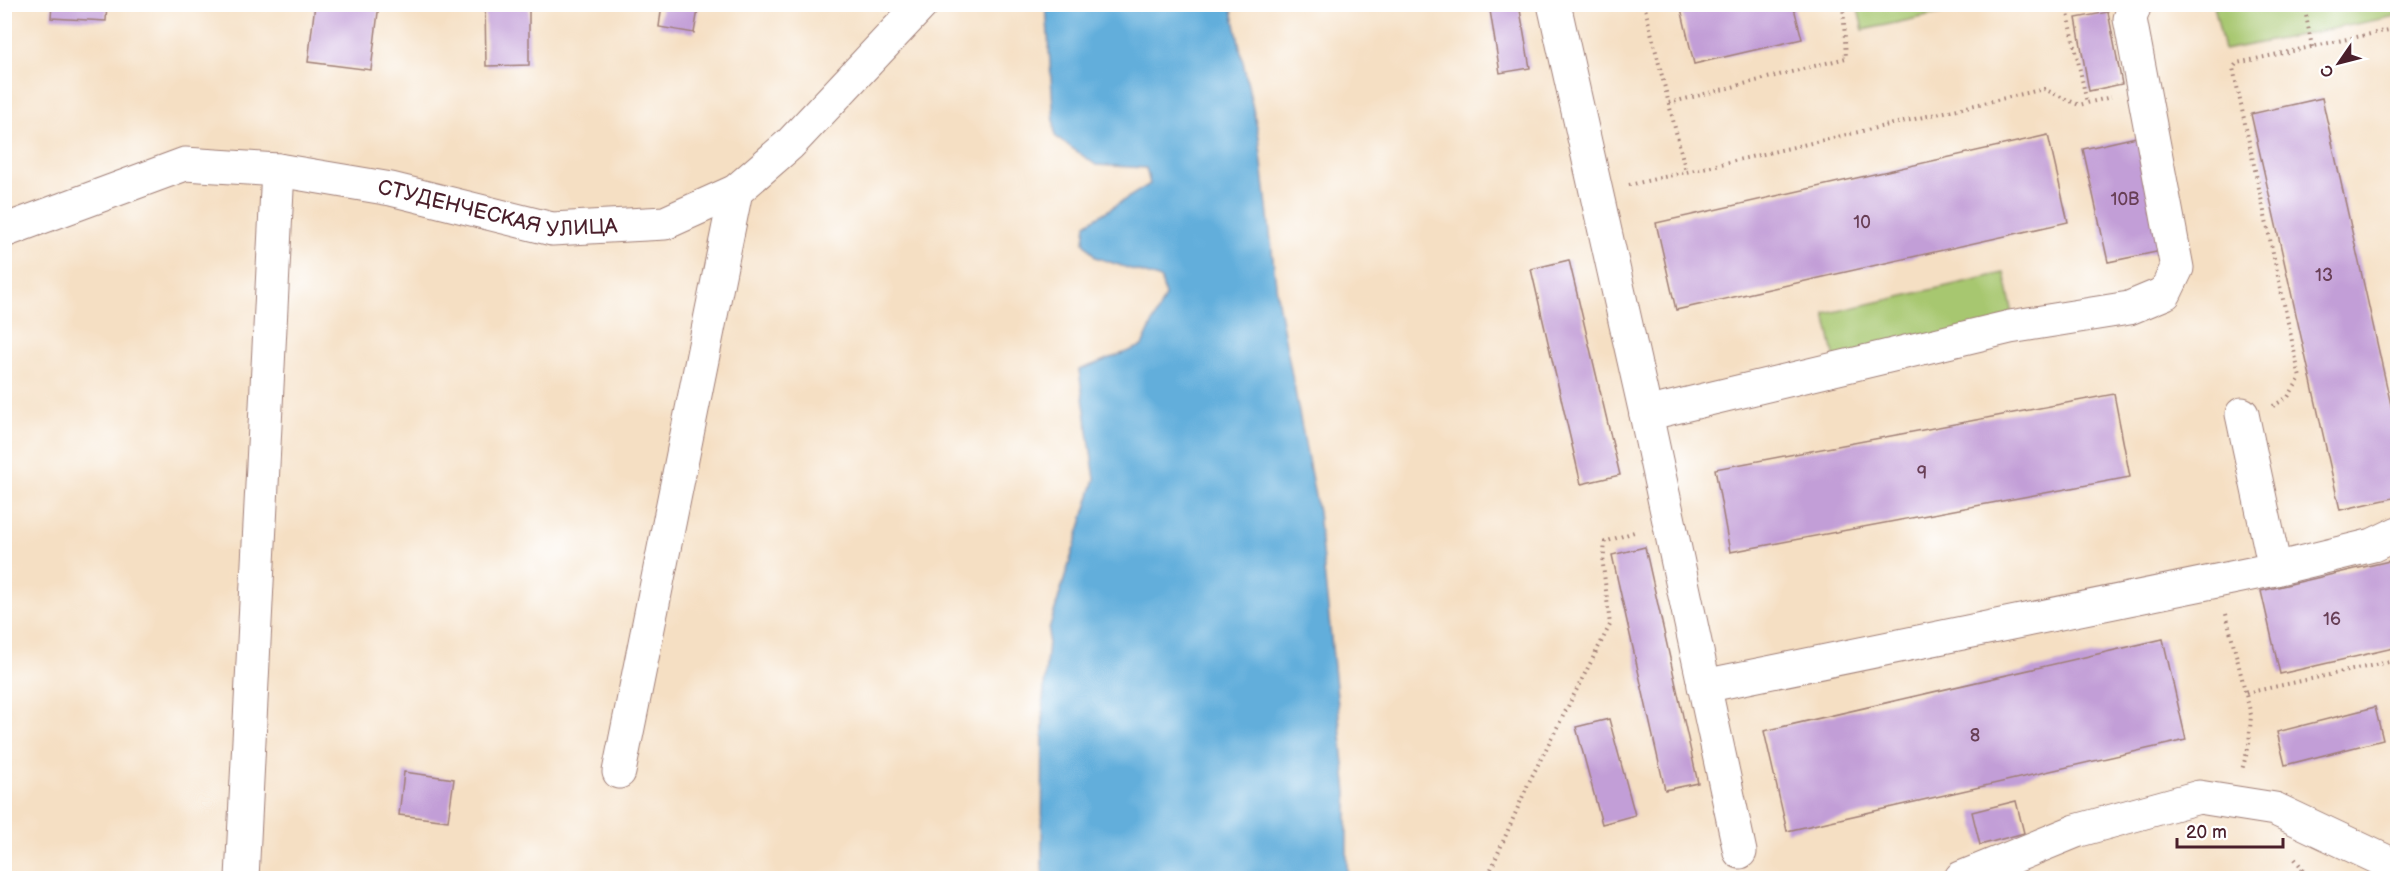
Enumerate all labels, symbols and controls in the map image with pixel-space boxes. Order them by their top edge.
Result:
north arrow [2309,33,2369,93]
text: С [2317,61,2339,81]
street label: СТУДЕНЧЕСКАЯ УЛИЦА [376,175,618,242]
house number: 10В [2111,189,2139,210]
house number: 10 [1853,212,1871,233]
house number: 13 [2315,265,2333,286]
house number: 9 [1917,463,1927,484]
house number: 16 [2323,609,2341,630]
house number: 8 [1970,725,1980,746]
scale bar [2177,811,2284,849]
text: 20 m [2186,822,2227,843]

